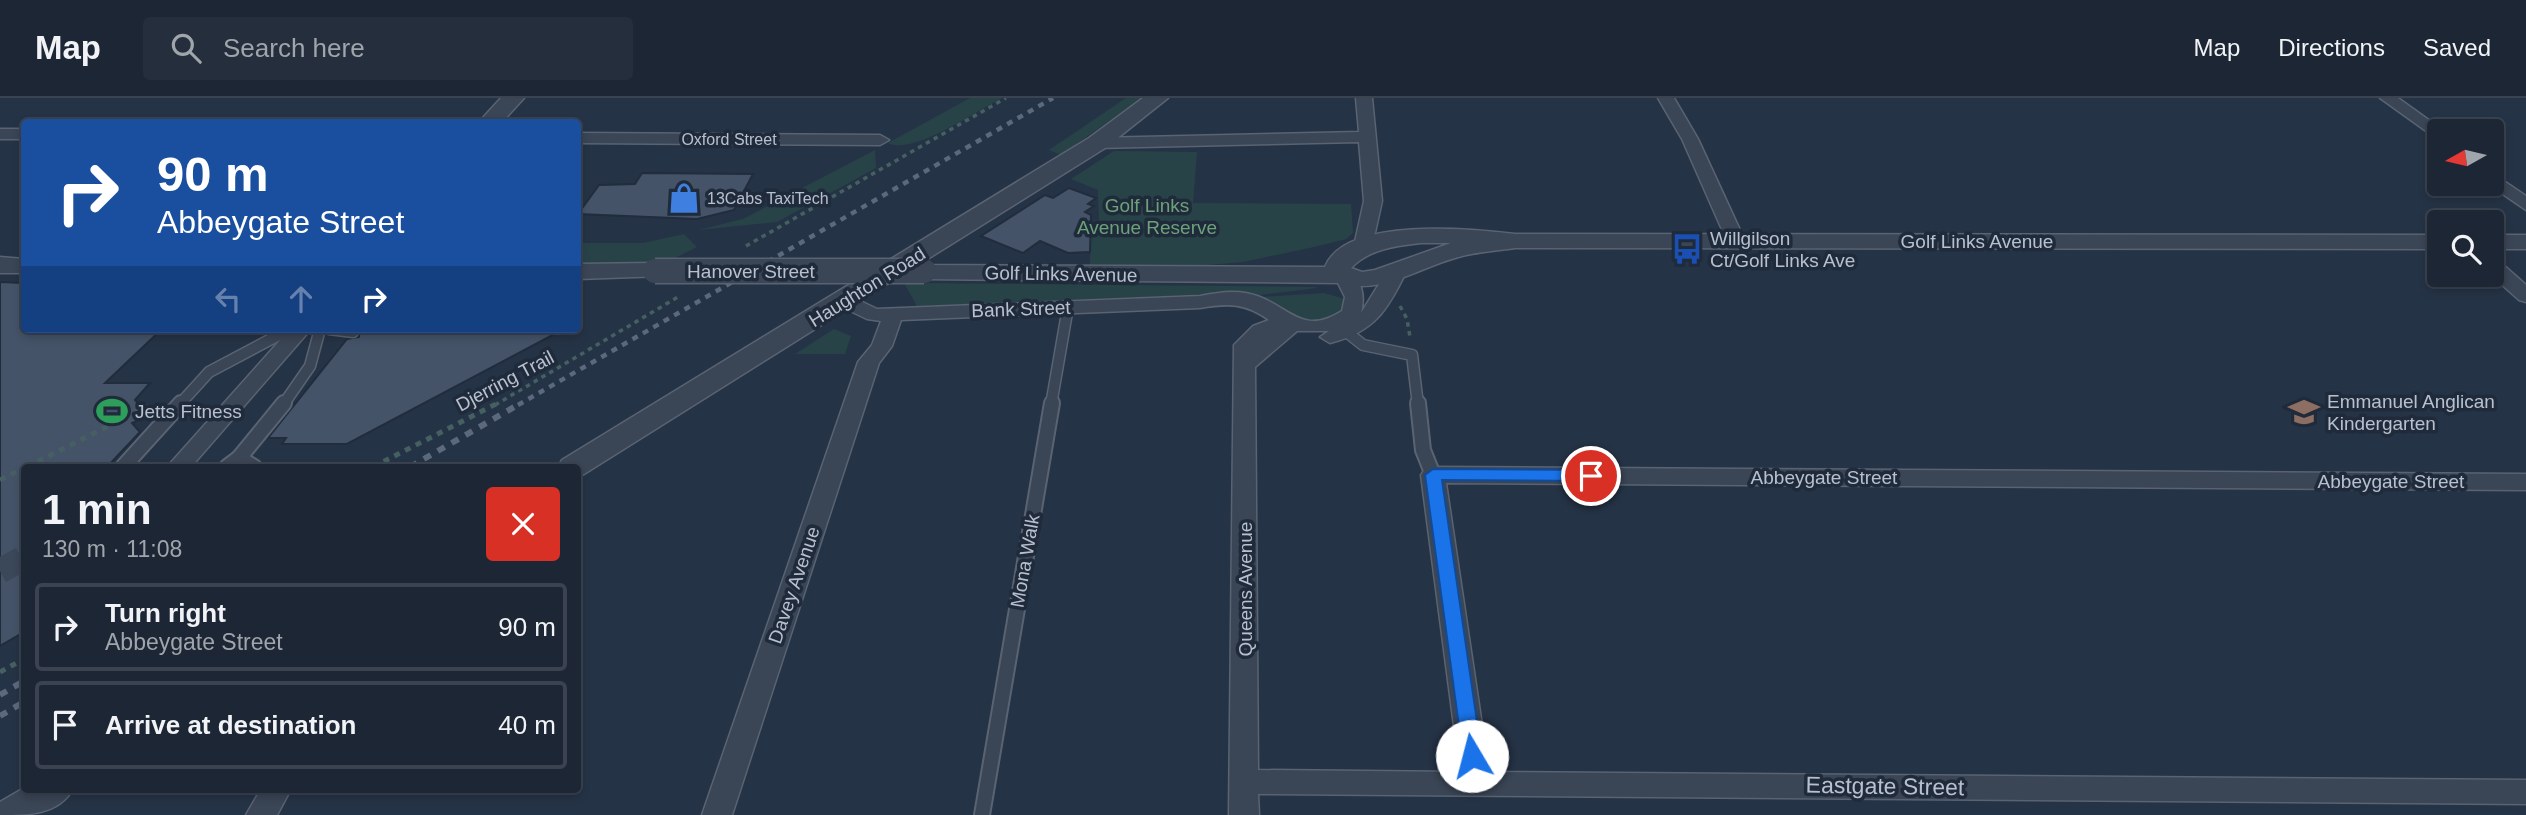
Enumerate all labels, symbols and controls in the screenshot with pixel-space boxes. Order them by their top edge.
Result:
search box [143,17,633,80]
text: Map [35,29,101,66]
icon: search [167,29,205,67]
text: Search here [223,33,365,63]
text: Map [2194,34,2240,61]
text: Directions [2278,34,2385,61]
text: Saved [2423,34,2491,61]
north arrow [2427,119,2504,196]
map controls [2427,119,2504,287]
street label: Oxford Street [681,131,777,148]
icon: right [42,147,133,238]
text: 90 m [157,147,269,201]
shop icon: 13Cabs TaxiTech [667,181,701,215]
place label: 13Cabs TaxiTech [707,190,829,207]
park label: Golf Links Avenue Reserve [1077,195,1217,238]
text: Abbeygate Street [157,204,404,240]
button: search [2427,210,2504,287]
place label: Willgilson Ct/Golf Links Ave [1710,228,1855,271]
street label: Golf Links Avenue [1901,231,2053,252]
bus stop icon: Willgilson Ct/Golf Links Ave [1670,232,1704,266]
street label: Haughton Road [805,243,929,331]
street label: Hanover Street [687,261,816,282]
street label: Golf Links Avenue [984,262,1138,286]
icon: left [209,280,247,318]
icon: ahead [282,280,320,318]
icon: right [355,280,393,318]
street label: Bank Street [971,297,1072,321]
street label: Djerring Trail [453,346,557,416]
place label: Emmanuel Anglican Kindergarten [2327,391,2495,434]
sports icon: Jetts Fitness [95,394,129,428]
school or university icon: Emmanuel Anglican Kindergarten [2287,395,2321,429]
place label: Jetts Fitness [135,401,242,422]
pin [1561,446,1621,506]
icon: arrive [1572,457,1610,495]
street label: Abbeygate Street [1751,467,1898,488]
street label: Abbeygate Street [2318,471,2465,492]
text: 1 min [42,486,152,533]
button: close [486,487,560,561]
street label: Mona Walk [1006,512,1044,609]
street label: Queens Avenue [1235,522,1256,656]
street label: Davey Avenue [764,524,824,646]
text: 130 m · 11:08 [42,536,182,562]
text: Turn right [105,598,226,628]
icon: right [46,608,84,646]
text: 90 m [498,612,556,642]
text: Abbeygate Street [105,629,283,655]
icon: arrive [46,706,84,744]
text: Arrive at destination [105,710,356,740]
text: 40 m [498,710,556,740]
position arrow [1435,719,1509,793]
street label: Eastgate Street [1806,772,1965,800]

